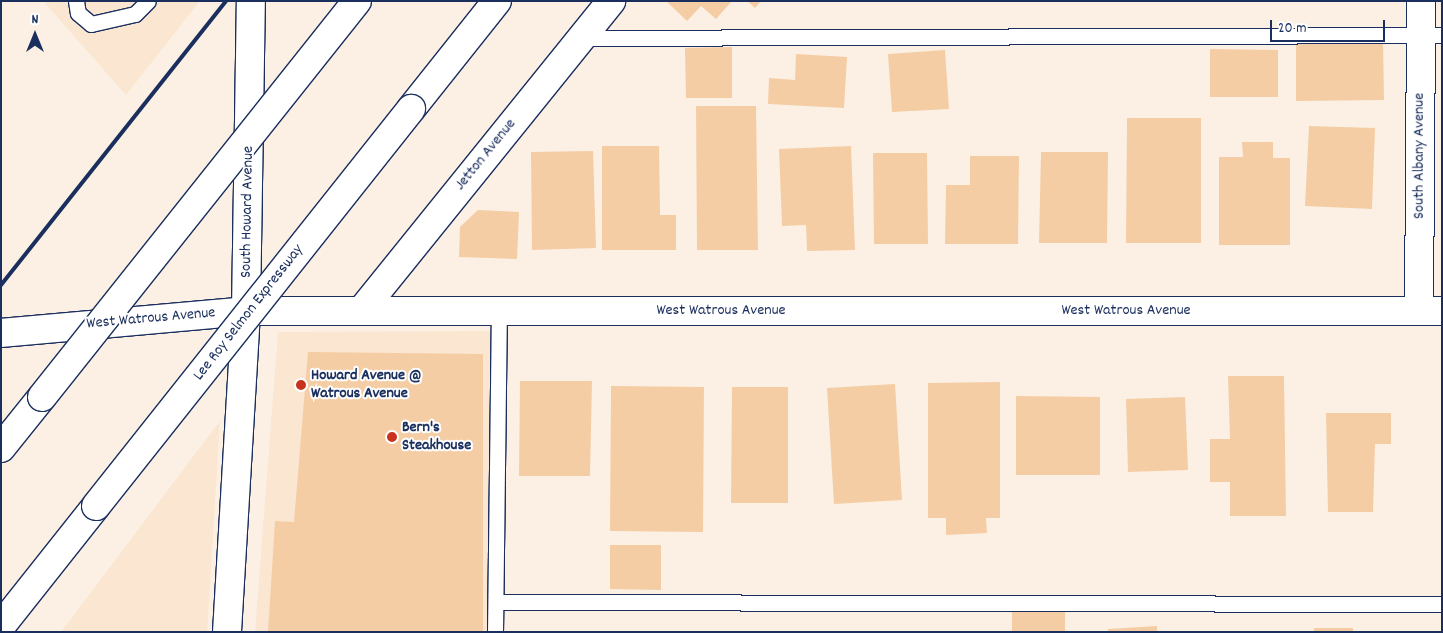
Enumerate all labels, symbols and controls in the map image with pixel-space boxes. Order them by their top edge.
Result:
north arrow [10,10,60,60]
text: N [32,10,38,30]
scale bar [1273,10,1388,42]
text: 20 m [1278,18,1306,40]
street label: South Albany Avenue [1410,93,1430,219]
street label: Jetton Avenue [451,115,521,195]
street label: South Howard Avenue [237,146,259,278]
street label: Lee Roy Selmon Expressway [190,241,308,385]
street label: West Watrous Avenue [656,301,786,321]
street label: West Watrous Avenue [1061,301,1191,321]
street label: West Watrous Avenue [86,304,216,334]
place label: Howard Avenue @ Watrous Avenue [311,366,421,404]
marker: Howard Avenue @ Watrous Avenue [295,379,307,391]
place label: Bern's Steakhouse [402,418,471,456]
marker: Bern's Steakhouse [386,431,398,443]

